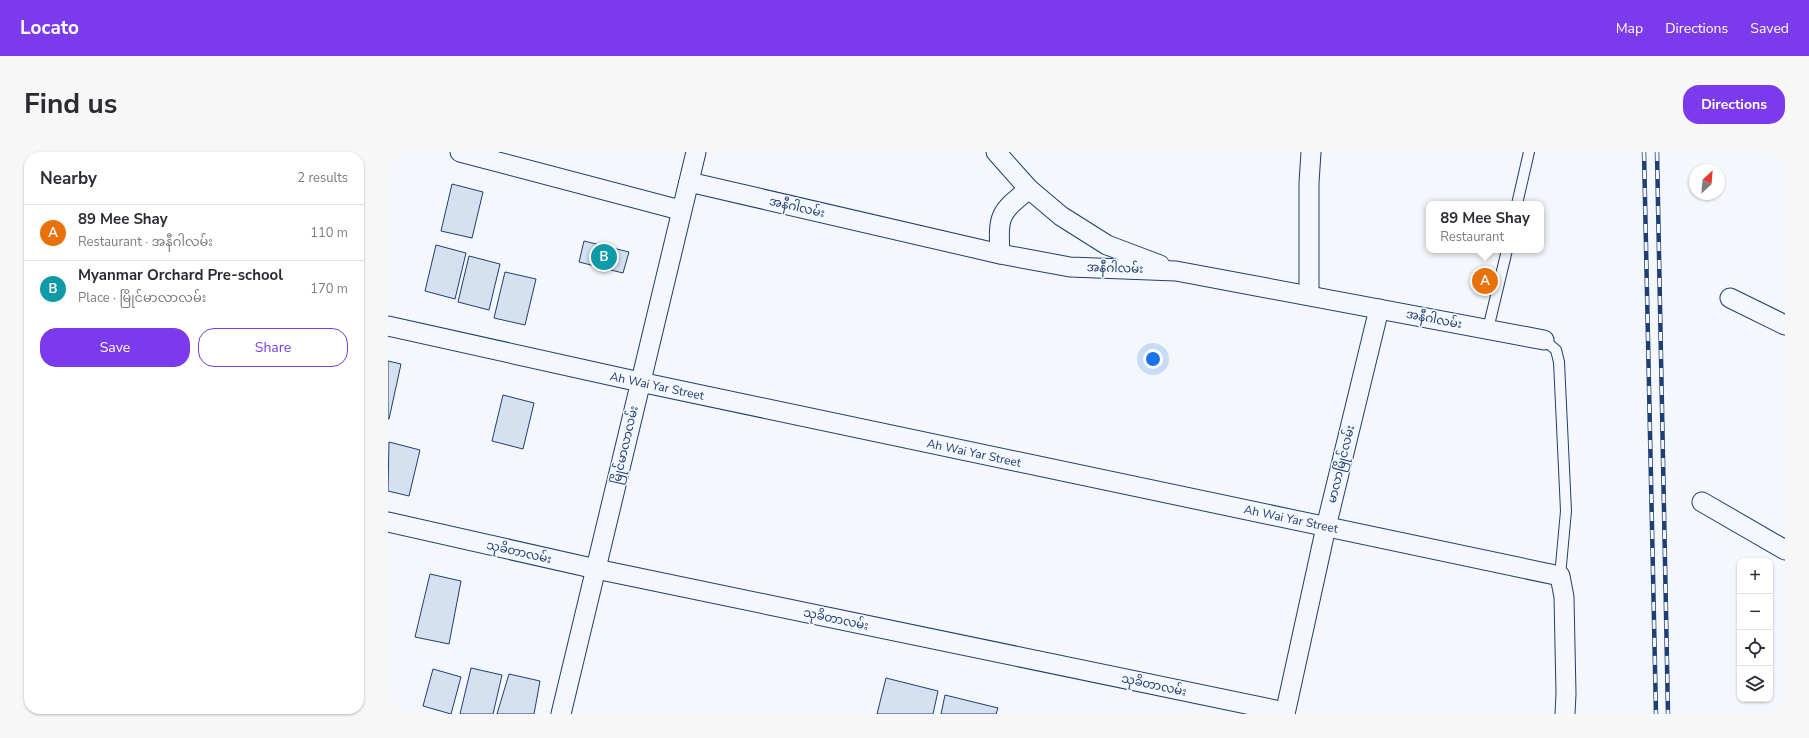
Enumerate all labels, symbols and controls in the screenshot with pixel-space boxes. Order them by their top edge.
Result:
text: Locato [20,15,79,41]
text: Map [1616,19,1643,38]
text: Directions [1665,19,1728,38]
text: Saved [1750,19,1789,38]
text: Find us [24,85,118,123]
button: Directions [1683,85,1785,124]
north arrow [1689,164,1725,200]
text: Nearby [40,167,97,190]
text: 2 results [297,169,348,187]
street label: အနီဂါလမ်း [767,192,827,223]
popup [1426,201,1544,253]
text: 89 Mee Shay [1440,208,1530,228]
text: 89 Mee Shay [78,209,168,229]
text: A [48,224,58,242]
text: 110 m [310,224,348,242]
text: Restaurant [1440,228,1504,246]
text: Restaurant · အနီဂါလမ်း [78,233,213,251]
pin: B [591,242,617,272]
street label: အနီဂါလမ်း [1086,258,1144,279]
text: Myanmar Orchard Pre-school [78,265,283,285]
pin: A [1472,266,1498,296]
text: B [49,280,57,298]
text: 170 m [310,280,348,298]
text: Place · မြိုင်မာလာလမ်း [78,289,206,307]
street label: အနီဂါလမ်း [1404,305,1464,334]
button: Save [40,328,190,367]
button: Share [198,328,348,367]
your location [1143,349,1163,369]
street label: Ah Wai Yar Street [608,368,706,404]
street label: မြိုင်မာလာလမ်း [607,404,644,486]
street label: မာလာမြိုင်လမ်း [1323,423,1360,505]
street label: Ah Wai Yar Street [925,435,1023,471]
street label: Ah Wai Yar Street [1242,501,1340,537]
street label: သုခိတာလမ်း [484,536,553,569]
map controls [1737,558,1773,702]
button: + [1737,558,1773,594]
button: − [1737,594,1773,630]
street label: သုခိတာလမ်း [801,603,870,636]
button: locate [1737,630,1773,666]
button: layers [1737,666,1773,702]
street label: သုခိတာလမ်း [1119,669,1188,702]

